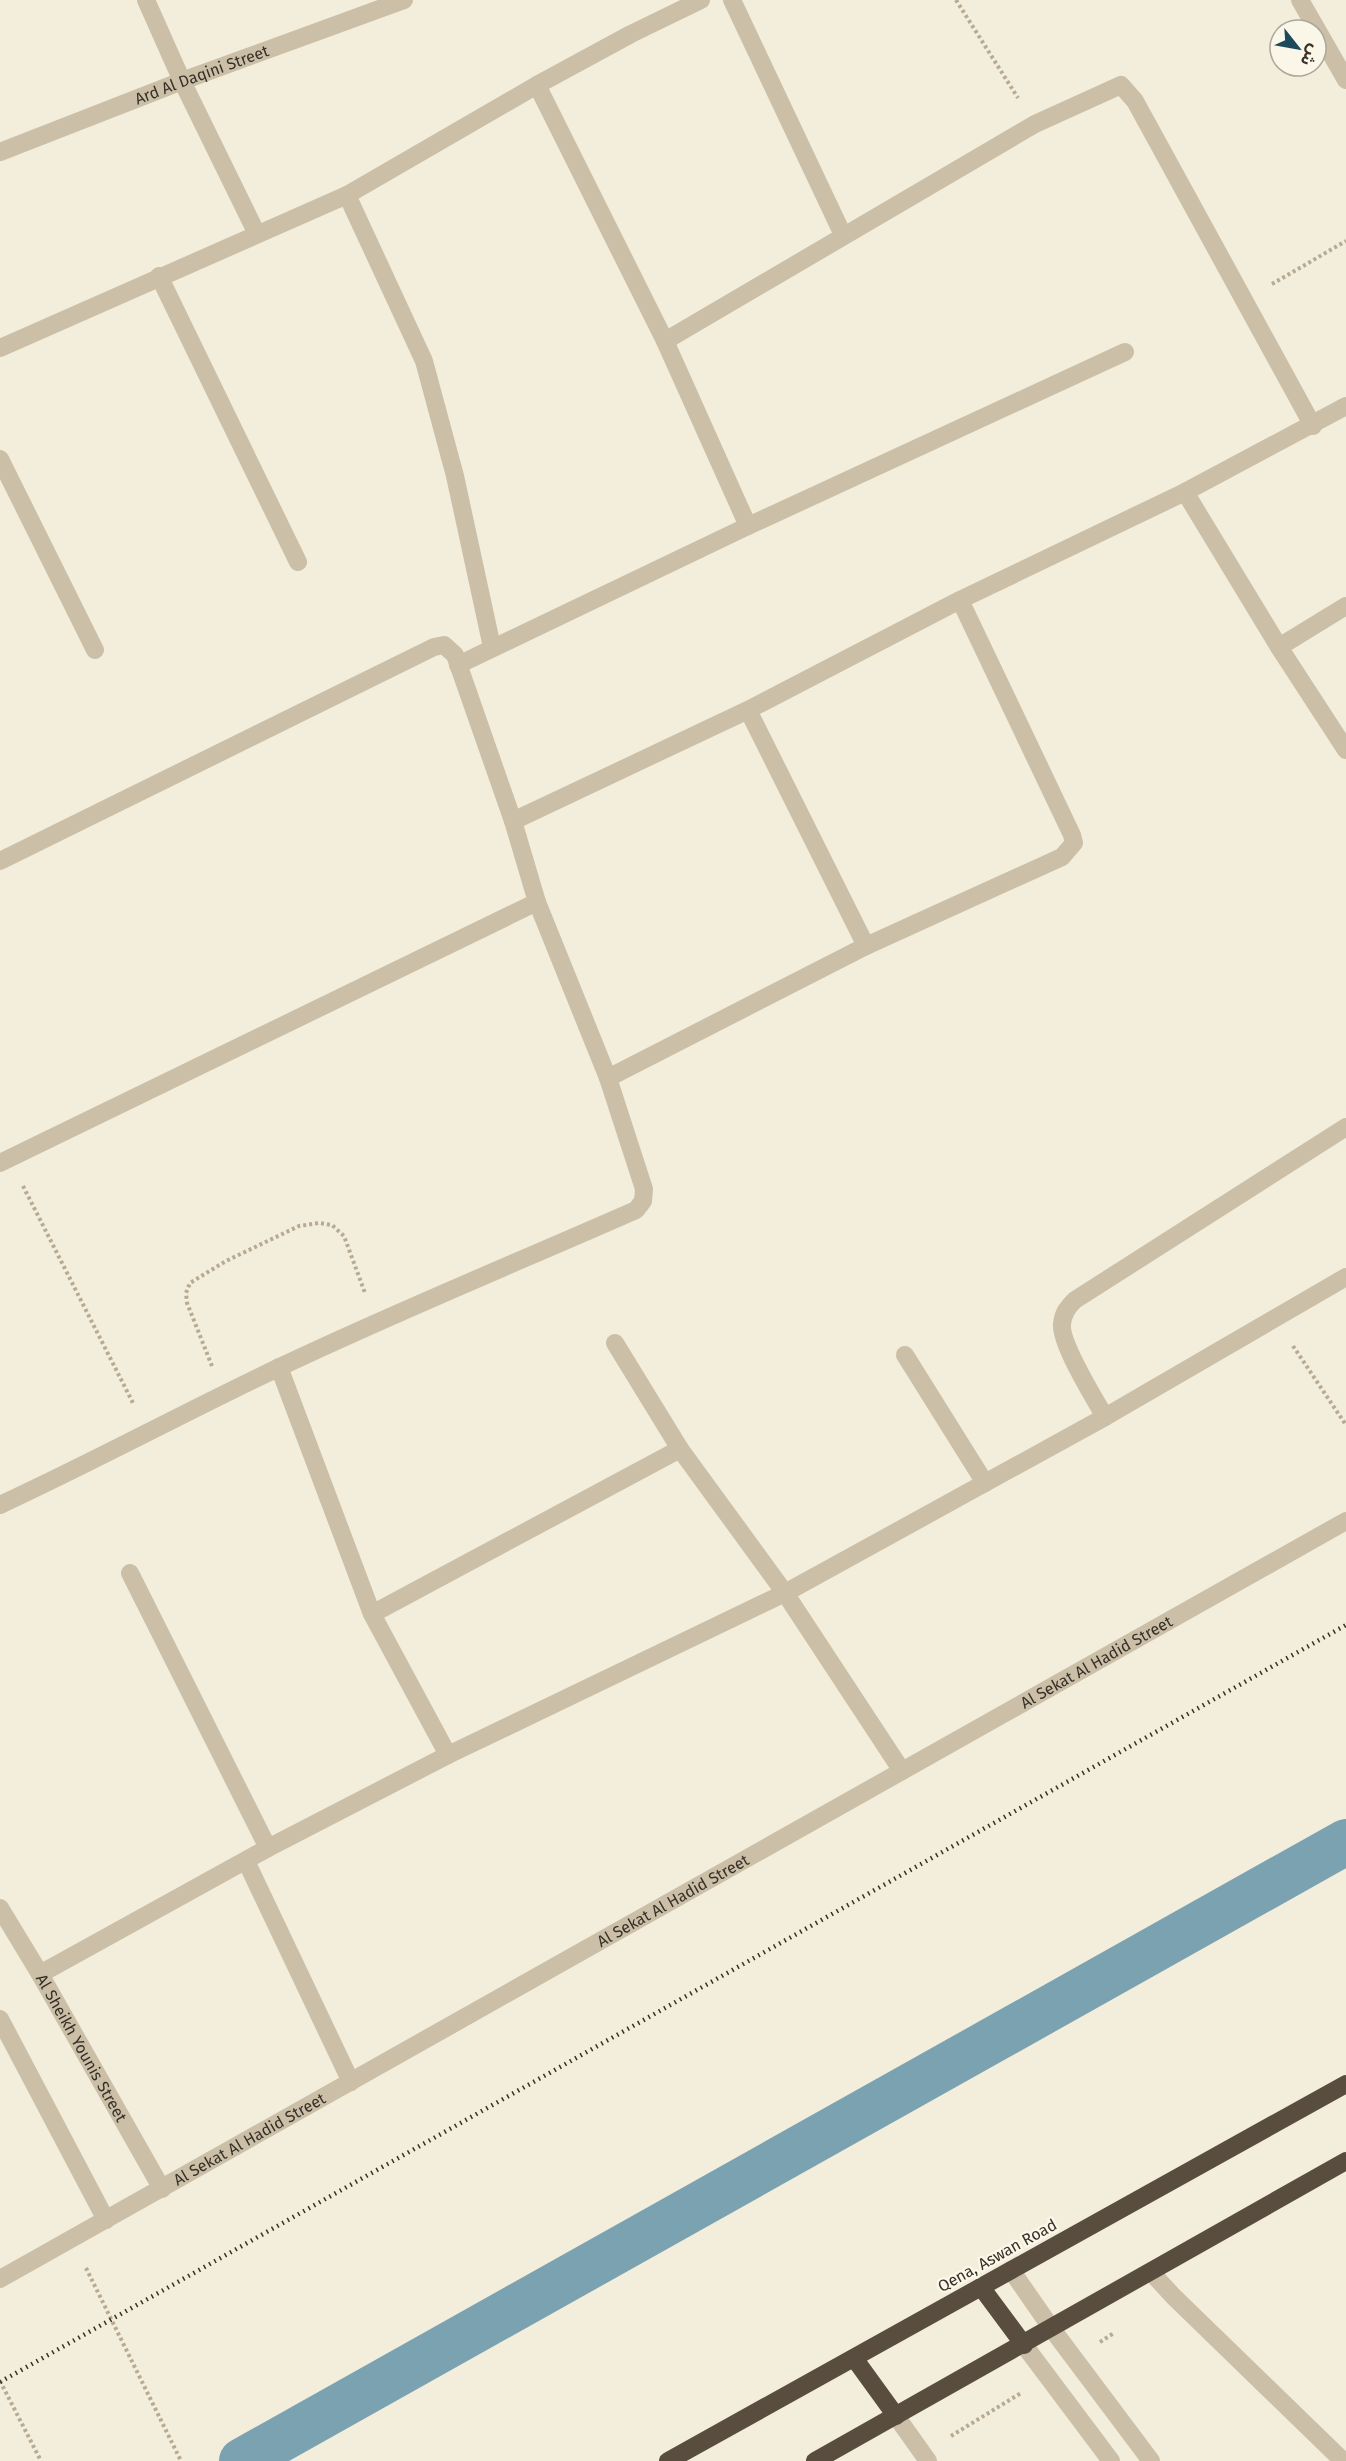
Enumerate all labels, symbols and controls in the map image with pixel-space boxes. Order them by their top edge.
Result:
north arrow [1268,18,1328,78]
street label: Ard Al Daqini Street [132,41,271,109]
text: ش [1297,41,1324,70]
street label: Al Sekat Al Hadid Street [1017,1612,1176,1712]
street label: Al Sekat Al Hadid Street [594,1850,752,1951]
street label: Al Sheikh Younis Street [32,1971,131,2126]
street label: Al Sekat Al Hadid Street [170,2089,329,2189]
street label: Qena, Aswan Road [934,2215,1060,2296]

